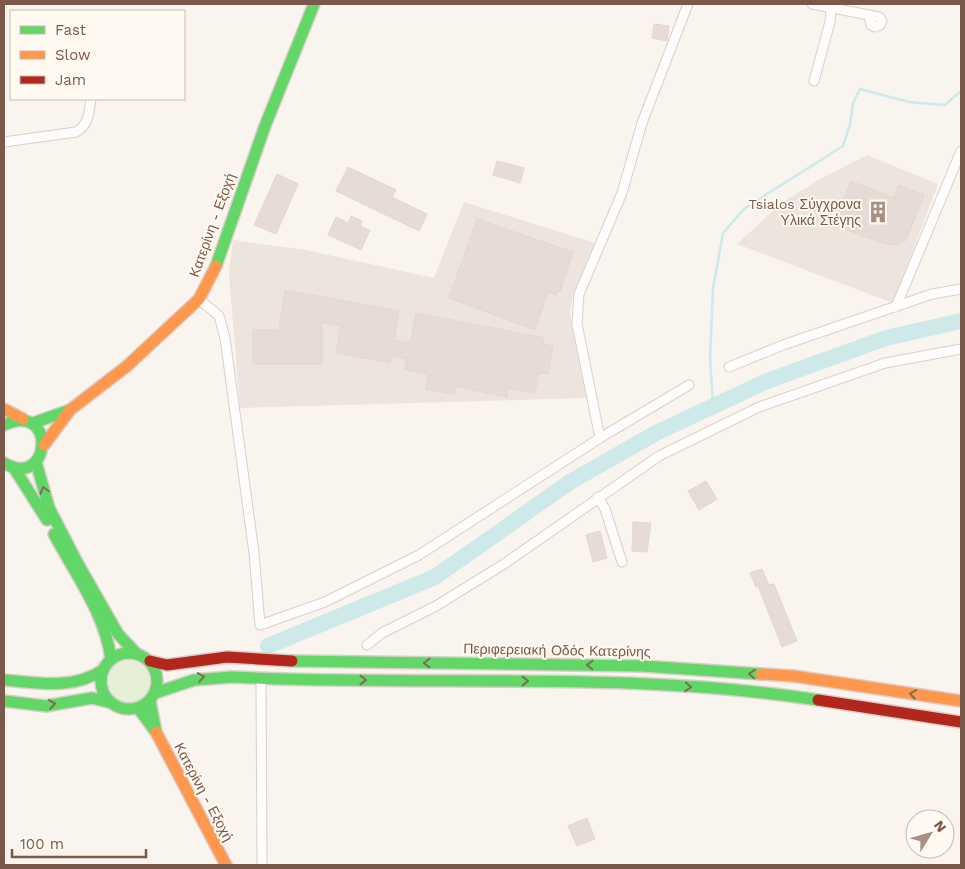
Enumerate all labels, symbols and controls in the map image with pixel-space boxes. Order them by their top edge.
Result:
legend [10,10,185,100]
text: Fast [55,21,87,39]
text: Slow [55,46,91,64]
text: Jam [55,71,86,89]
street label: Κατερίνη - Εξοχή [186,171,238,279]
place label: Tsialos Σύγχρονα Υλικά Στέγης [749,196,861,228]
building icon: Tsialos Σύγχρονα Υλικά Στέγης [865,199,891,225]
one-way arrow [39,487,49,495]
street label: Περιφερειακή Οδός Κατερίνης [463,640,651,660]
one-way arrow [423,657,431,668]
one-way arrow [585,660,593,670]
one-way arrow [748,668,756,679]
one-way arrow [196,673,205,683]
one-way arrow [360,675,367,685]
one-way arrow [522,676,530,686]
one-way arrow [684,682,692,693]
one-way arrow [909,690,917,700]
one-way arrow [48,700,56,710]
street label: Κατερίνη - Εξοχή [171,740,237,844]
north arrow [905,809,955,859]
text: N [931,817,950,835]
scale bar [12,826,146,858]
text: 100 m [20,835,64,853]

